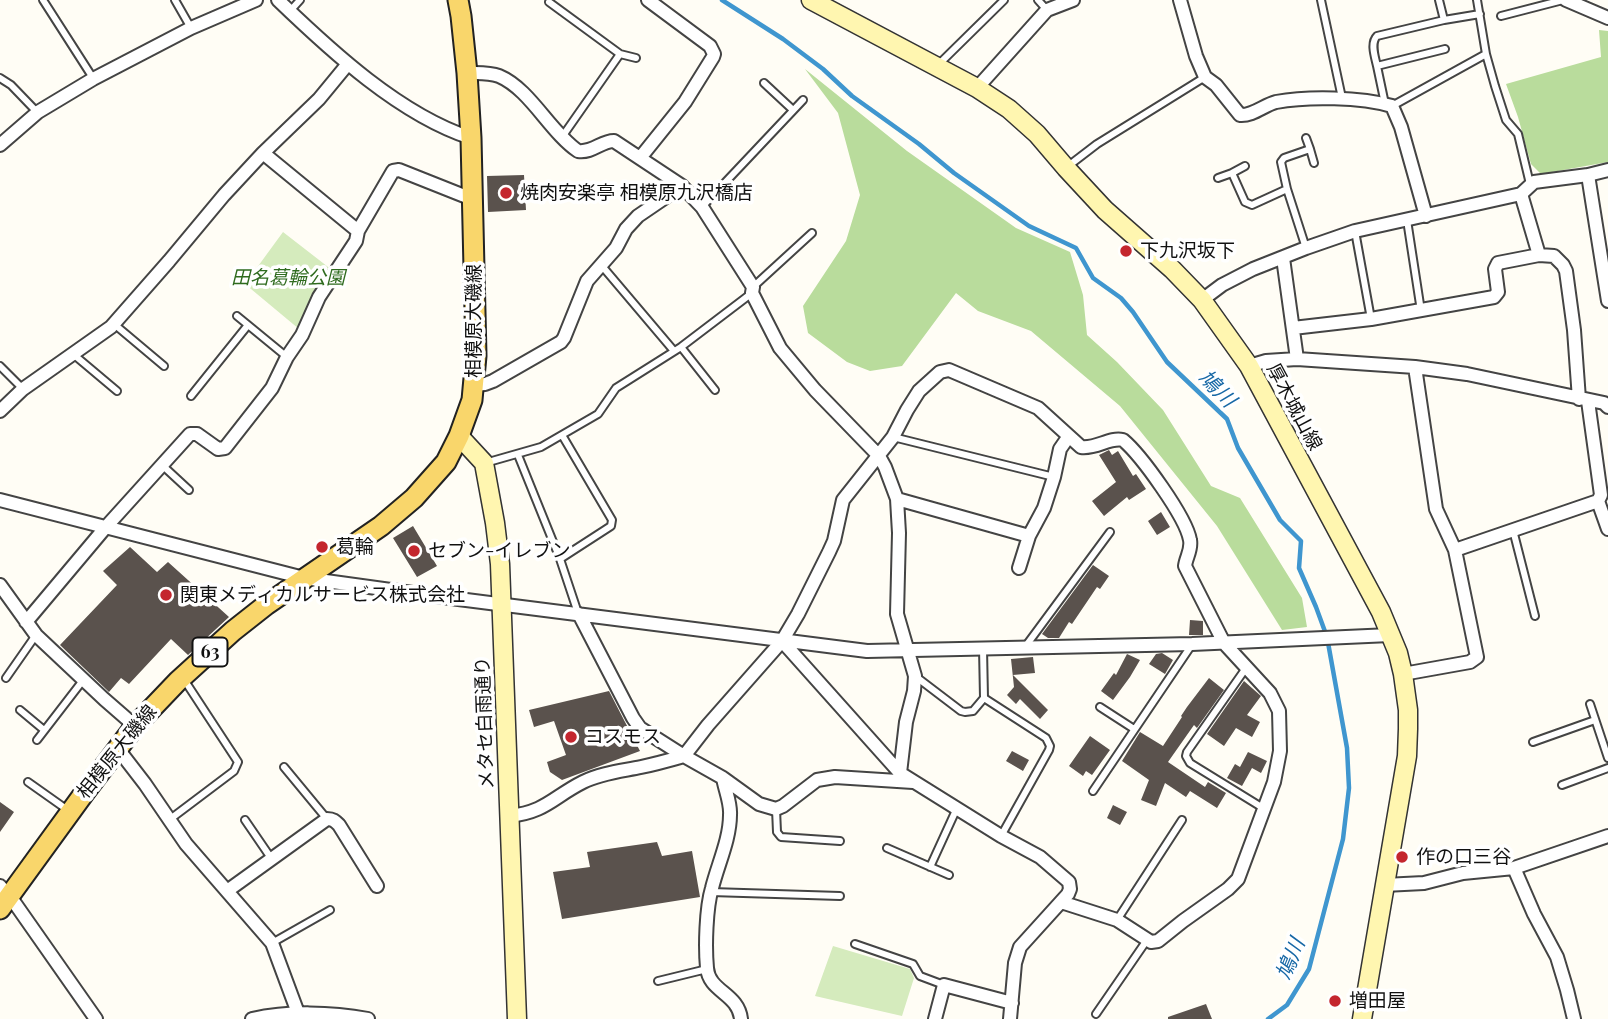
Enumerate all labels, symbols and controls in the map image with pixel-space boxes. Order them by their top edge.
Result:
place label: 焼肉安楽亭 相模原九沢橋店 [520,182,753,204]
marker: 焼肉安楽亭 相模原九沢橋店 [498,185,514,201]
place label: 下九沢坂下 [1140,240,1235,262]
marker: 下九沢坂下 [1118,243,1134,259]
street label: 相模原大磯線 [463,264,485,378]
park label: 田名葛輪公園 [231,267,345,289]
street label: 厚木城山線 [1262,360,1326,454]
water label: 鳩川 [1193,365,1241,413]
place label: 葛輪 [336,536,374,558]
marker: 葛輪 [314,539,330,555]
place label: セブン-イレブン [428,540,570,562]
marker: セブン-イレブン [406,543,422,559]
place label: 関東メディカルサービス株式会社 [180,584,465,606]
marker: 関東メディカルサービス株式会社 [158,587,174,603]
road number: 63 [192,638,228,666]
street label: メタセ白雨通り [471,656,499,790]
street label: 相模原大磯線 [72,701,162,803]
place label: コスモス [585,726,661,748]
marker: コスモス [563,729,579,745]
place label: 作の口三谷 [1416,846,1511,868]
marker: 作の口三谷 [1394,849,1410,865]
water label: 鳩川 [1271,935,1311,983]
place label: 増田屋 [1349,990,1406,1012]
marker: 増田屋 [1327,993,1343,1009]

